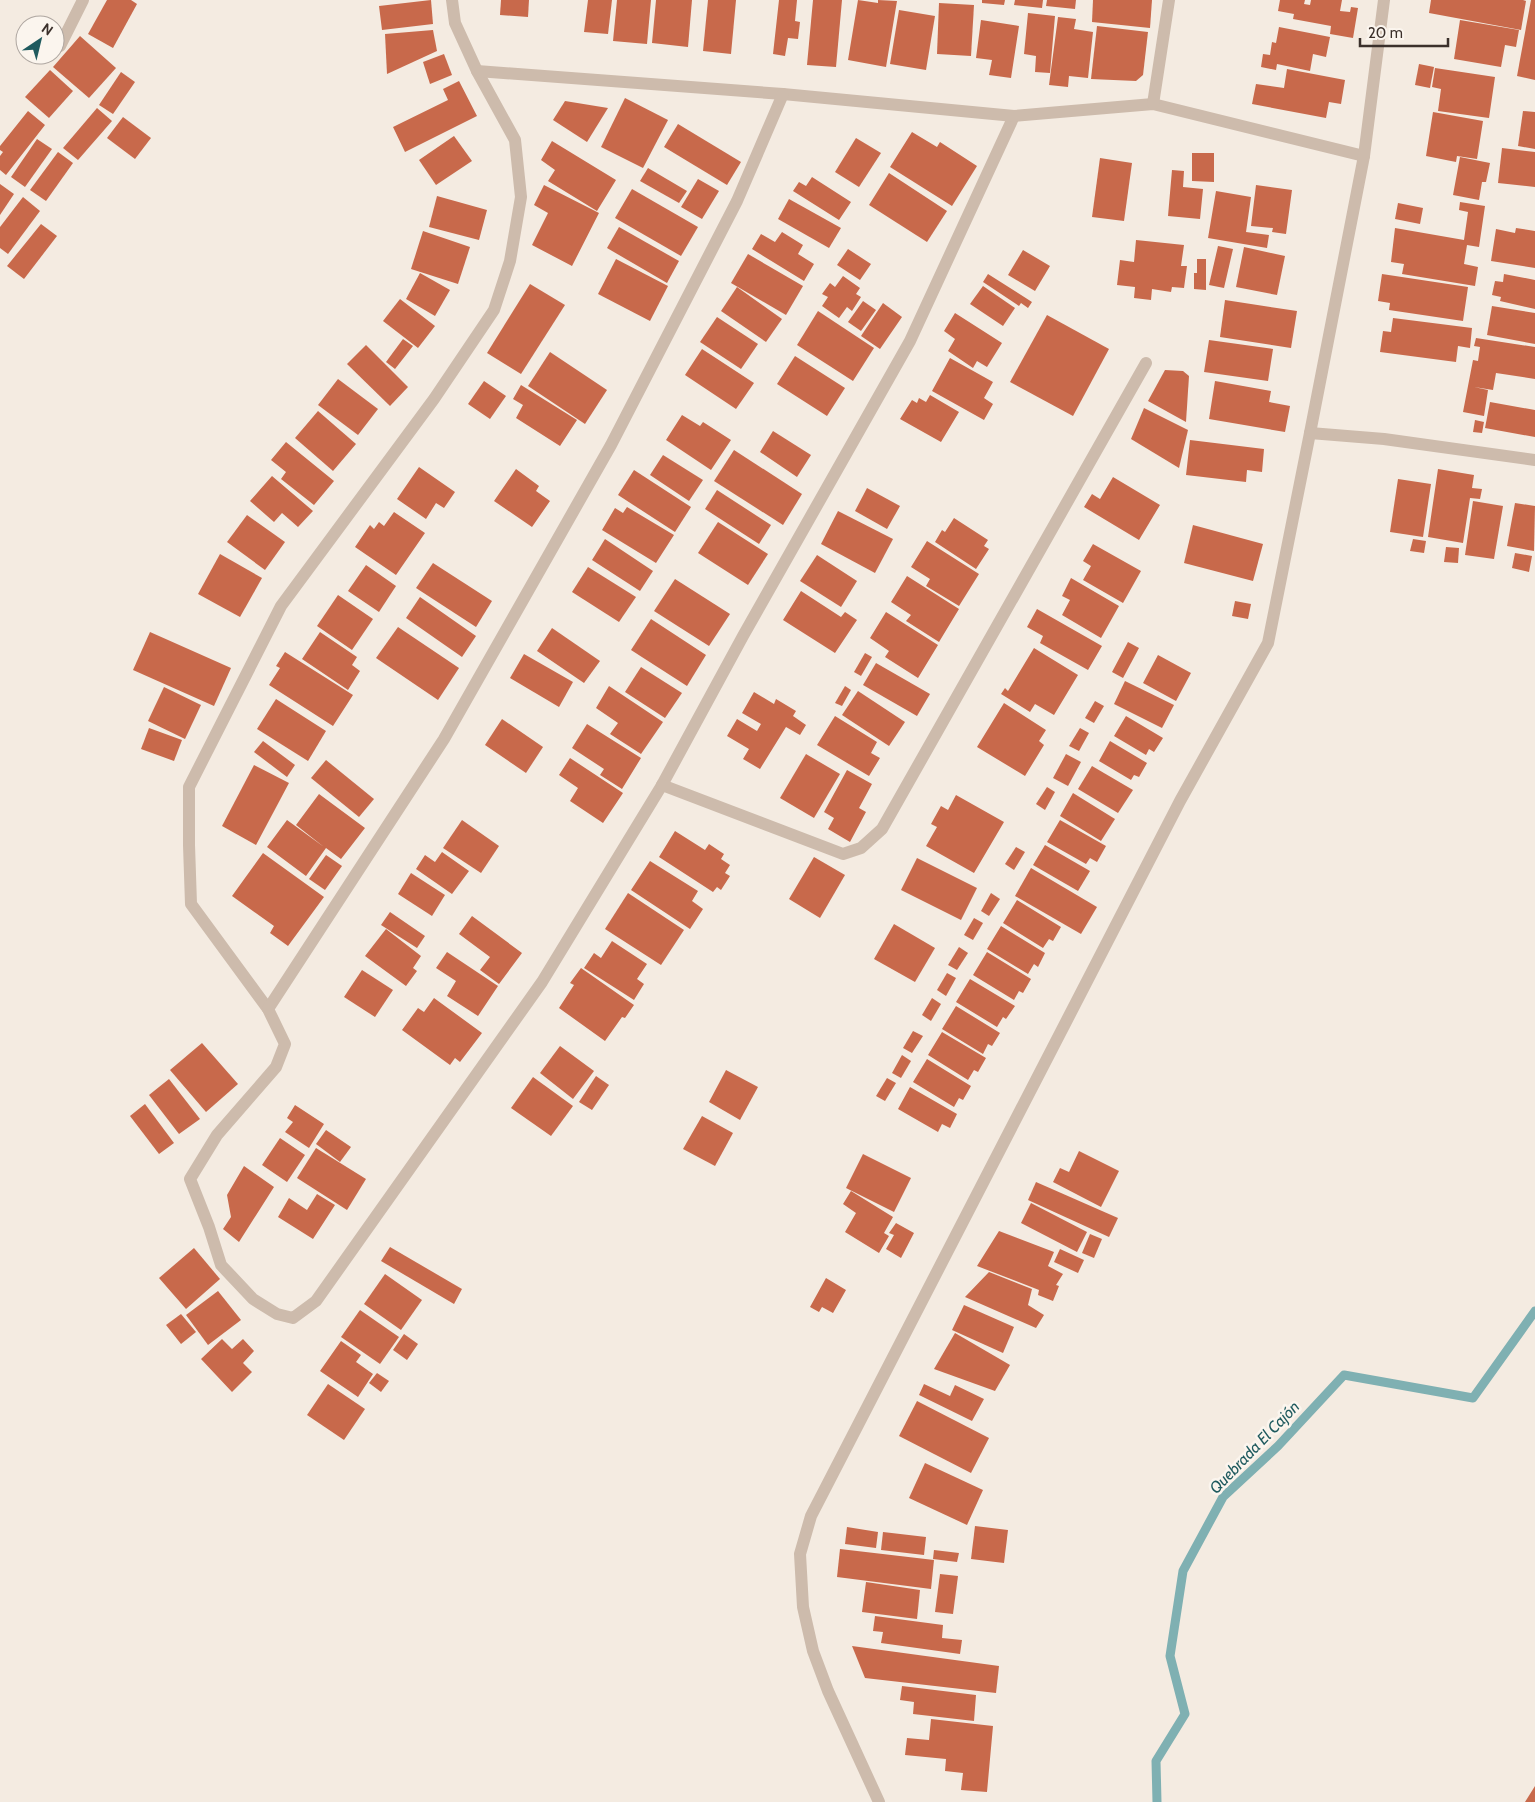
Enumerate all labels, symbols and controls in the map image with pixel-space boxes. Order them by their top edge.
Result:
north arrow [15,15,65,65]
scale bar [1360,15,1448,47]
text: N [38,19,57,40]
text: 20 m [1368,24,1403,42]
water label: Quebrada El Cajón [1205,1397,1303,1498]

